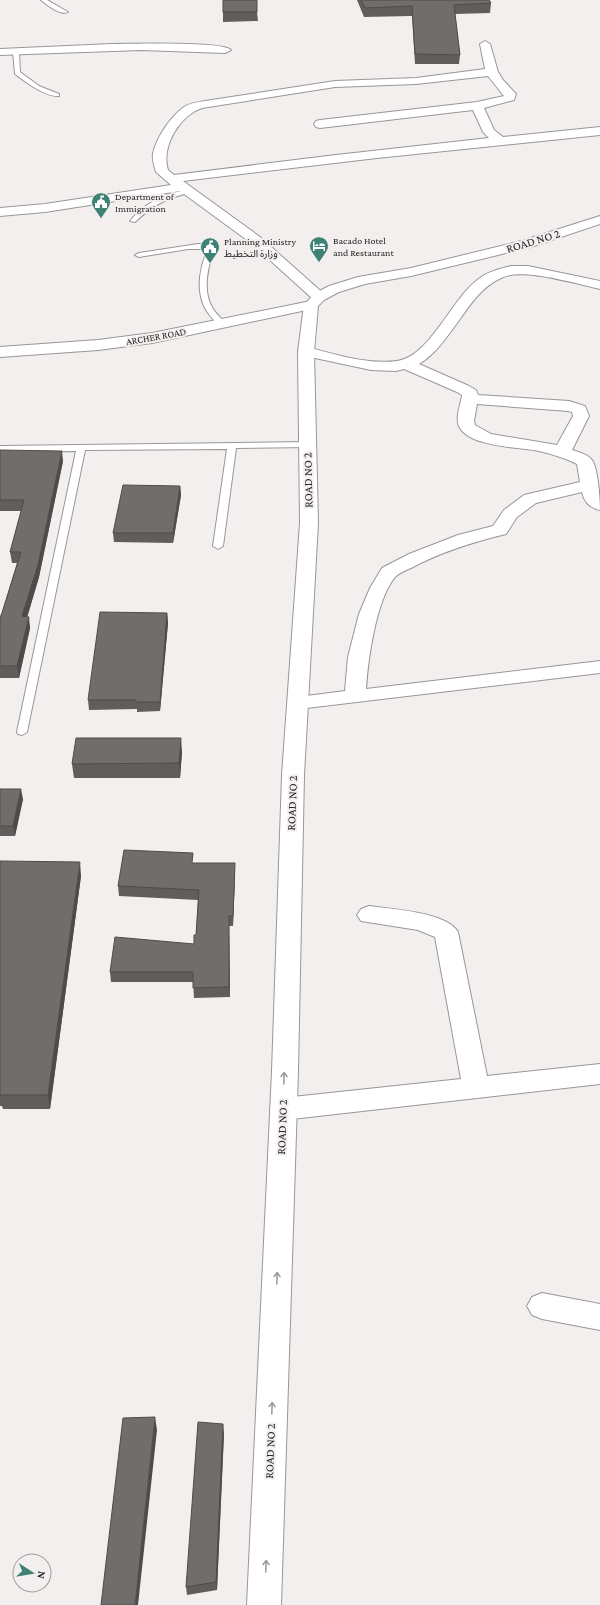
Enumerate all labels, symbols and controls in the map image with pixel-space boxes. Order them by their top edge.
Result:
public building icon: Department of Immigration [90,191,112,219]
place label: Department of Immigration [115,191,175,214]
street label: ROAD NO 2 [504,226,562,256]
hotel icon: Bacado Hotel and Restaurant [308,235,330,263]
place label: Bacado Hotel and Restaurant [333,235,394,258]
public building icon: Planning Ministry وزارة التخطيط [199,236,221,264]
place label: Planning Ministry وزارة التخطيط [224,236,296,260]
street label: ARCHER ROAD [125,326,187,347]
street label: ROAD NO 2 [301,452,315,508]
street label: ROAD NO 2 [284,775,300,831]
one-way arrow [281,1072,288,1085]
street label: ROAD NO 2 [274,1099,290,1155]
one-way arrow [273,1272,280,1285]
one-way arrow [268,1402,275,1415]
street label: ROAD NO 2 [262,1423,278,1479]
north arrow [12,1553,52,1593]
one-way arrow [262,1560,269,1573]
text: N [35,1570,48,1580]

